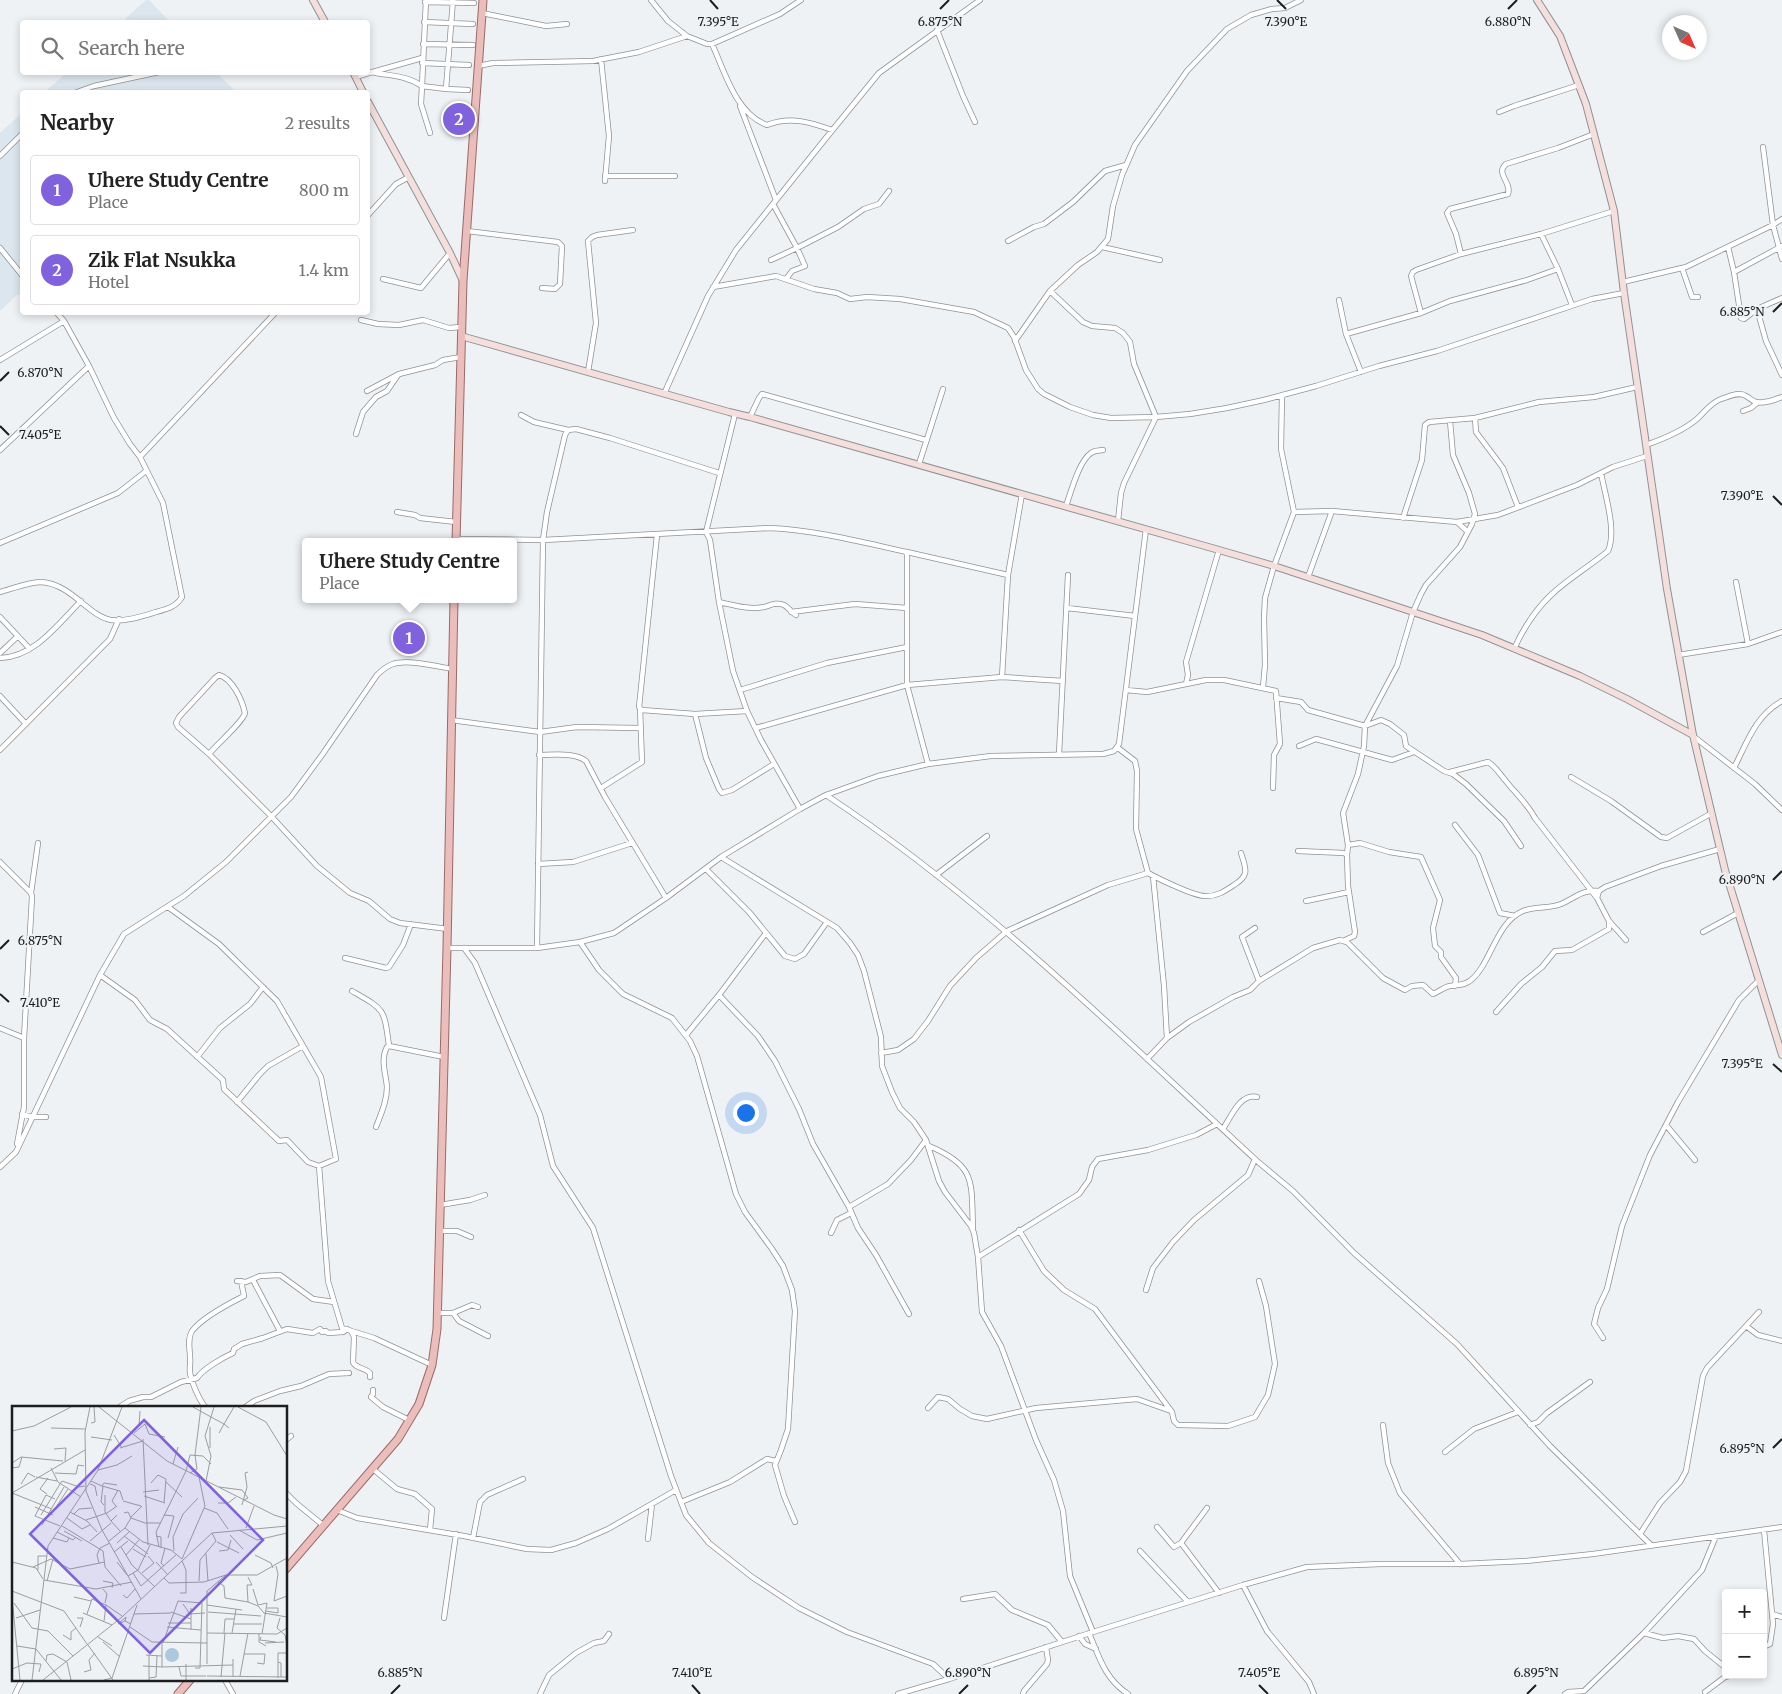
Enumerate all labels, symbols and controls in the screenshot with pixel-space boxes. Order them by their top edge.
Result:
text: 7.395°E [697,14,739,29]
text: 6.875°N [918,14,963,29]
text: 7.390°E [1265,14,1308,29]
text: 6.880°N [1485,14,1532,29]
north arrow [1662,15,1707,60]
search box [20,20,370,75]
icon: search [38,34,66,62]
text: Search here [78,36,185,60]
pin: 2 [443,100,475,138]
text: Nearby [40,109,114,136]
text: 2 results [285,113,350,133]
text: Uhere Study Centre [88,168,268,192]
text: 1 [53,180,61,200]
text: 800 m [299,180,349,200]
text: Place [88,192,128,212]
text: Zik Flat Nsukka [88,248,236,272]
text: 2 [52,260,62,280]
text: 1.4 km [299,260,349,280]
text: Hotel [88,272,129,292]
text: 6.885°N [1720,304,1765,319]
text: 6.870°N [17,365,63,380]
text: 7.405°E [19,427,61,442]
text: 7.390°E [1721,488,1764,503]
popup [302,538,517,603]
text: Uhere Study Centre [319,549,500,573]
text: Place [319,573,359,593]
pin: 1 [393,619,425,657]
text: 6.890°N [1719,872,1766,887]
text: 6.875°N [18,933,63,948]
text: 7.410°E [20,995,60,1010]
text: 7.395°E [1721,1056,1763,1071]
your location [733,1100,759,1126]
inset map [12,1406,288,1682]
text: 6.895°N [1719,1441,1765,1456]
map controls [1722,1589,1767,1679]
button: + [1722,1589,1767,1634]
button: − [1722,1634,1767,1679]
text: 6.885°N [378,1665,423,1680]
text: 7.410°E [672,1665,712,1680]
text: 6.890°N [945,1665,992,1680]
text: 7.405°E [1238,1665,1280,1680]
text: 6.895°N [1513,1665,1559,1680]

